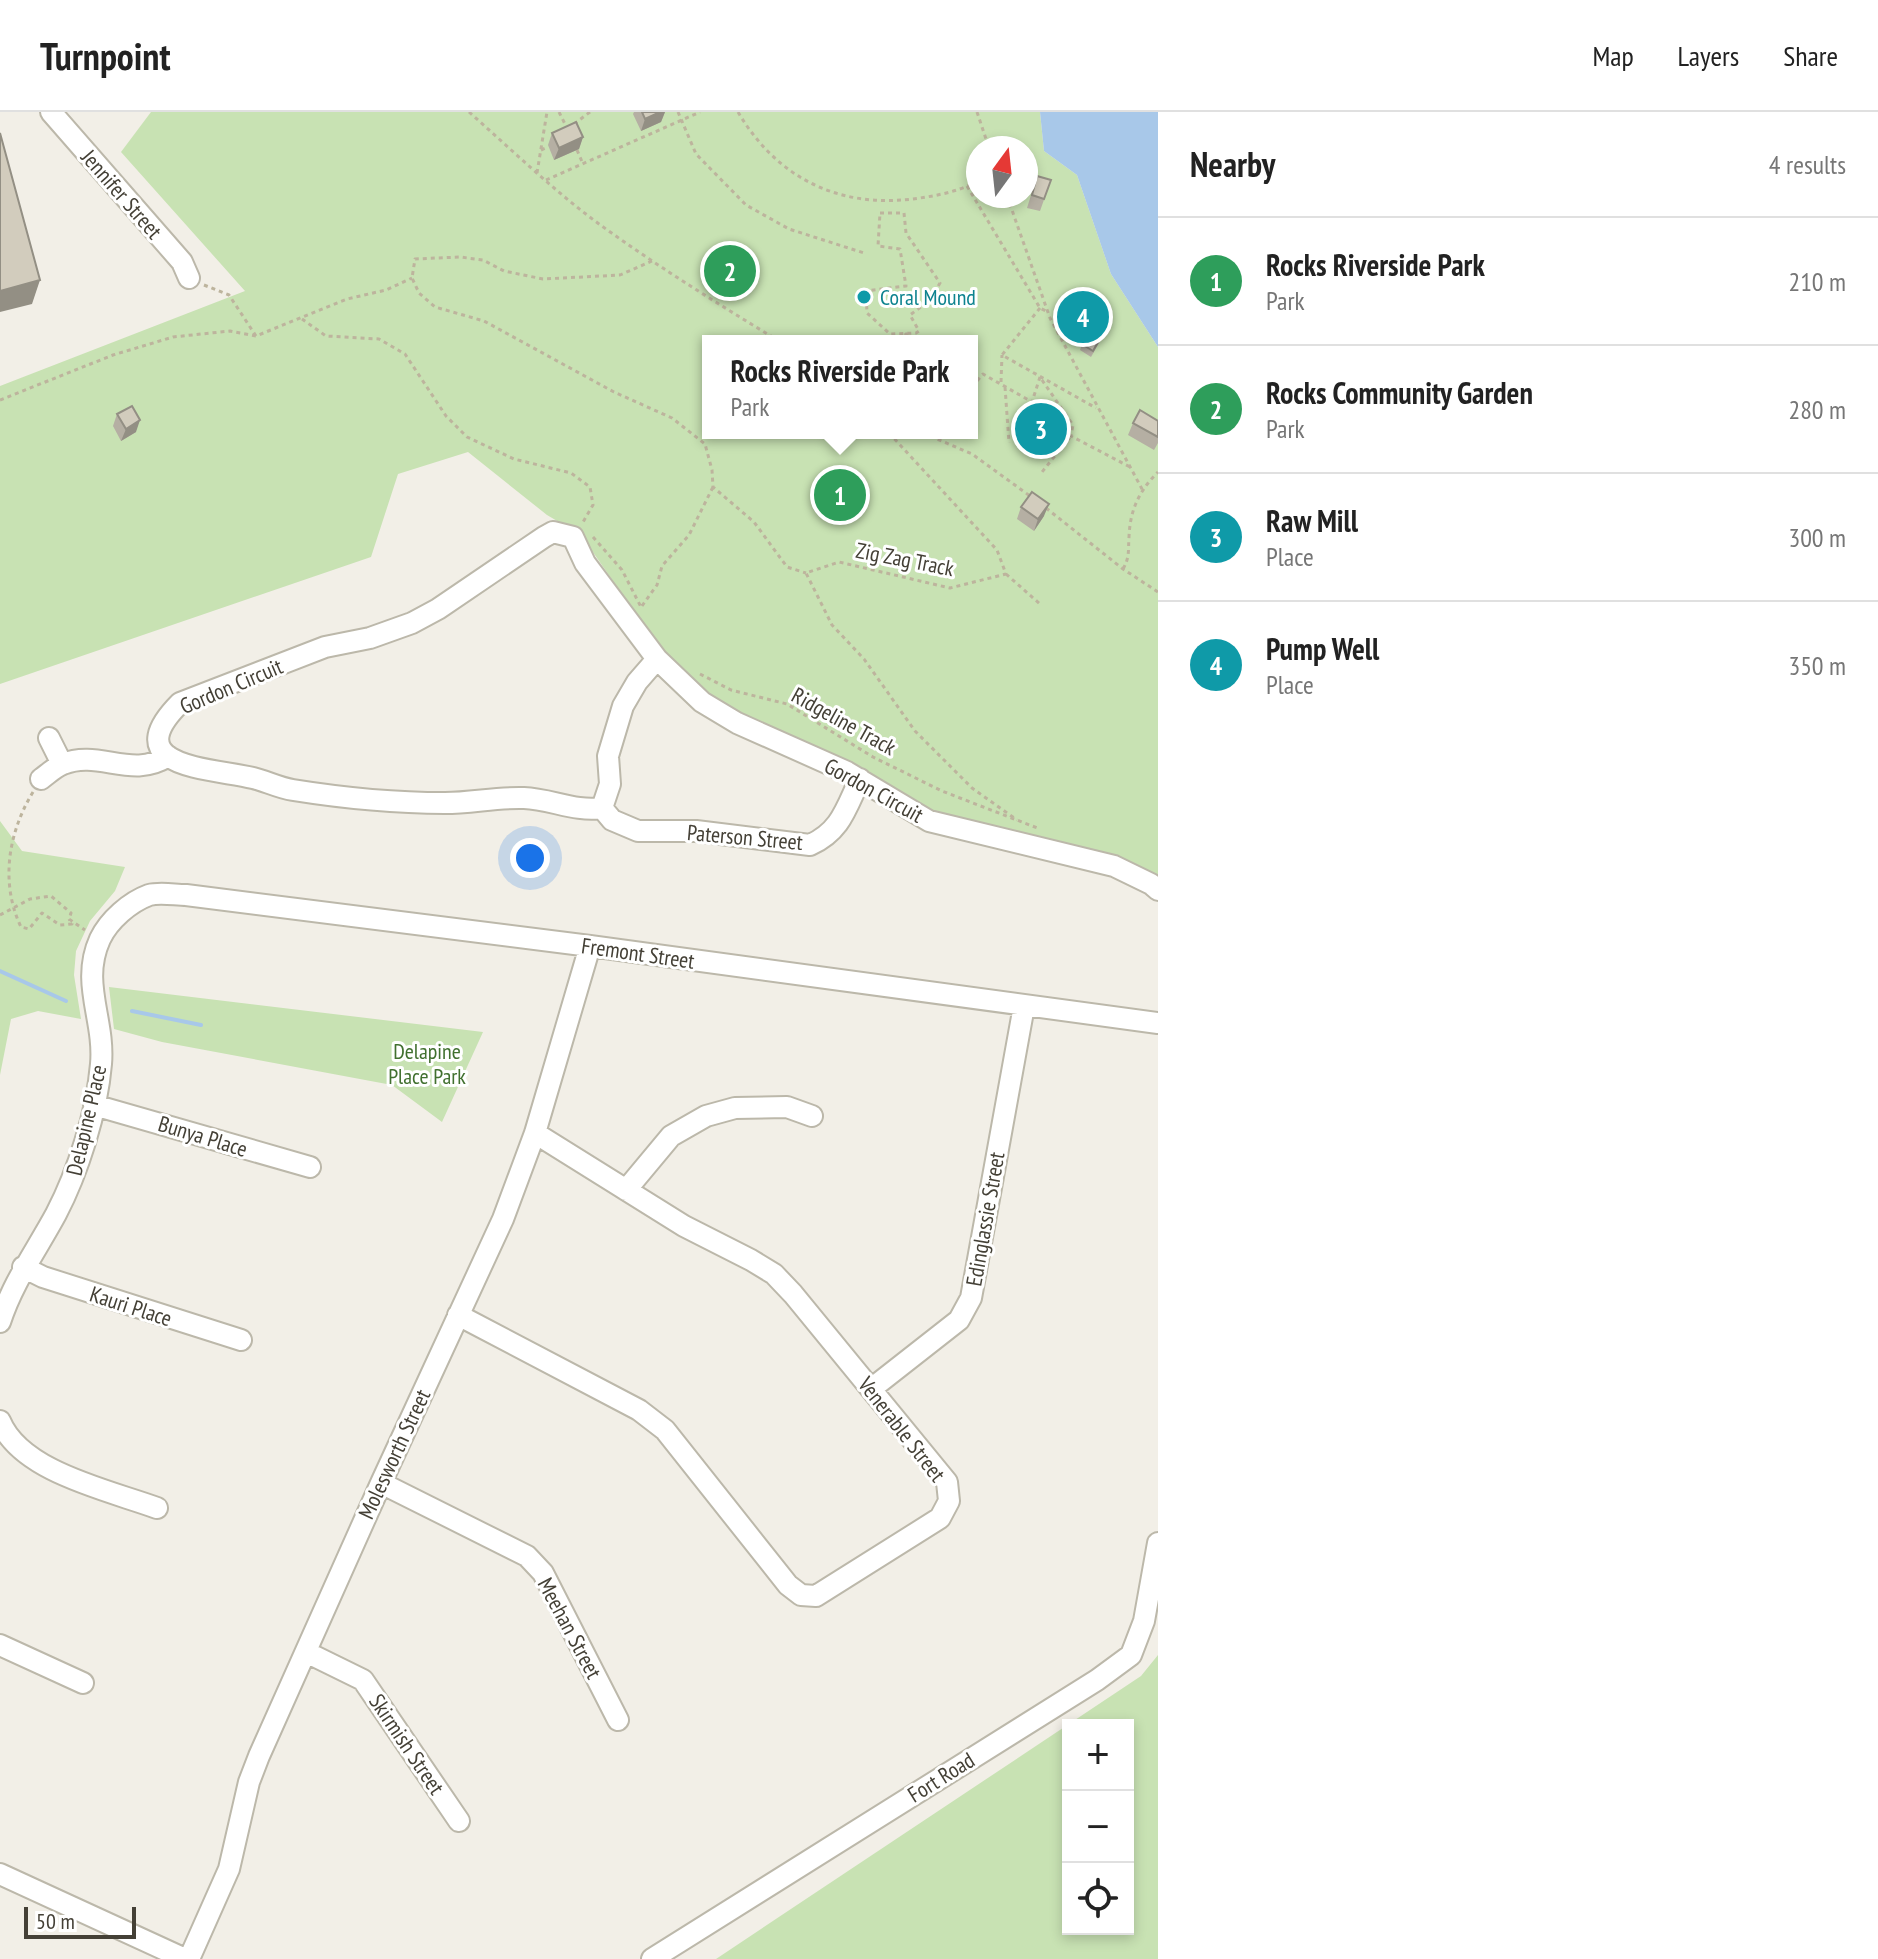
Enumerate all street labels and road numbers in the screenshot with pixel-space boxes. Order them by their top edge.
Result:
street label: Jennifer Street [75,143,168,244]
street label: Zig Zag Track [854,536,957,582]
street label: Gordon Circuit [175,652,287,720]
street label: Ridgeline Track [787,681,902,761]
street label: Gordon Circuit [820,751,928,829]
street label: Paterson Street [686,818,804,856]
street label: Fremont Street [580,931,696,975]
street label: Delapine Place [60,1062,112,1178]
street label: Bunya Place [155,1109,251,1163]
street label: Edinglassie Street [959,1150,1011,1288]
street label: Kauri Place [86,1280,176,1332]
street label: Venerable Street [852,1370,952,1487]
street label: Molesworth Street [352,1385,436,1523]
street label: Meehan Street [532,1573,608,1683]
street label: Skirmish Street [363,1688,451,1800]
street label: Fort Road [902,1746,980,1808]

